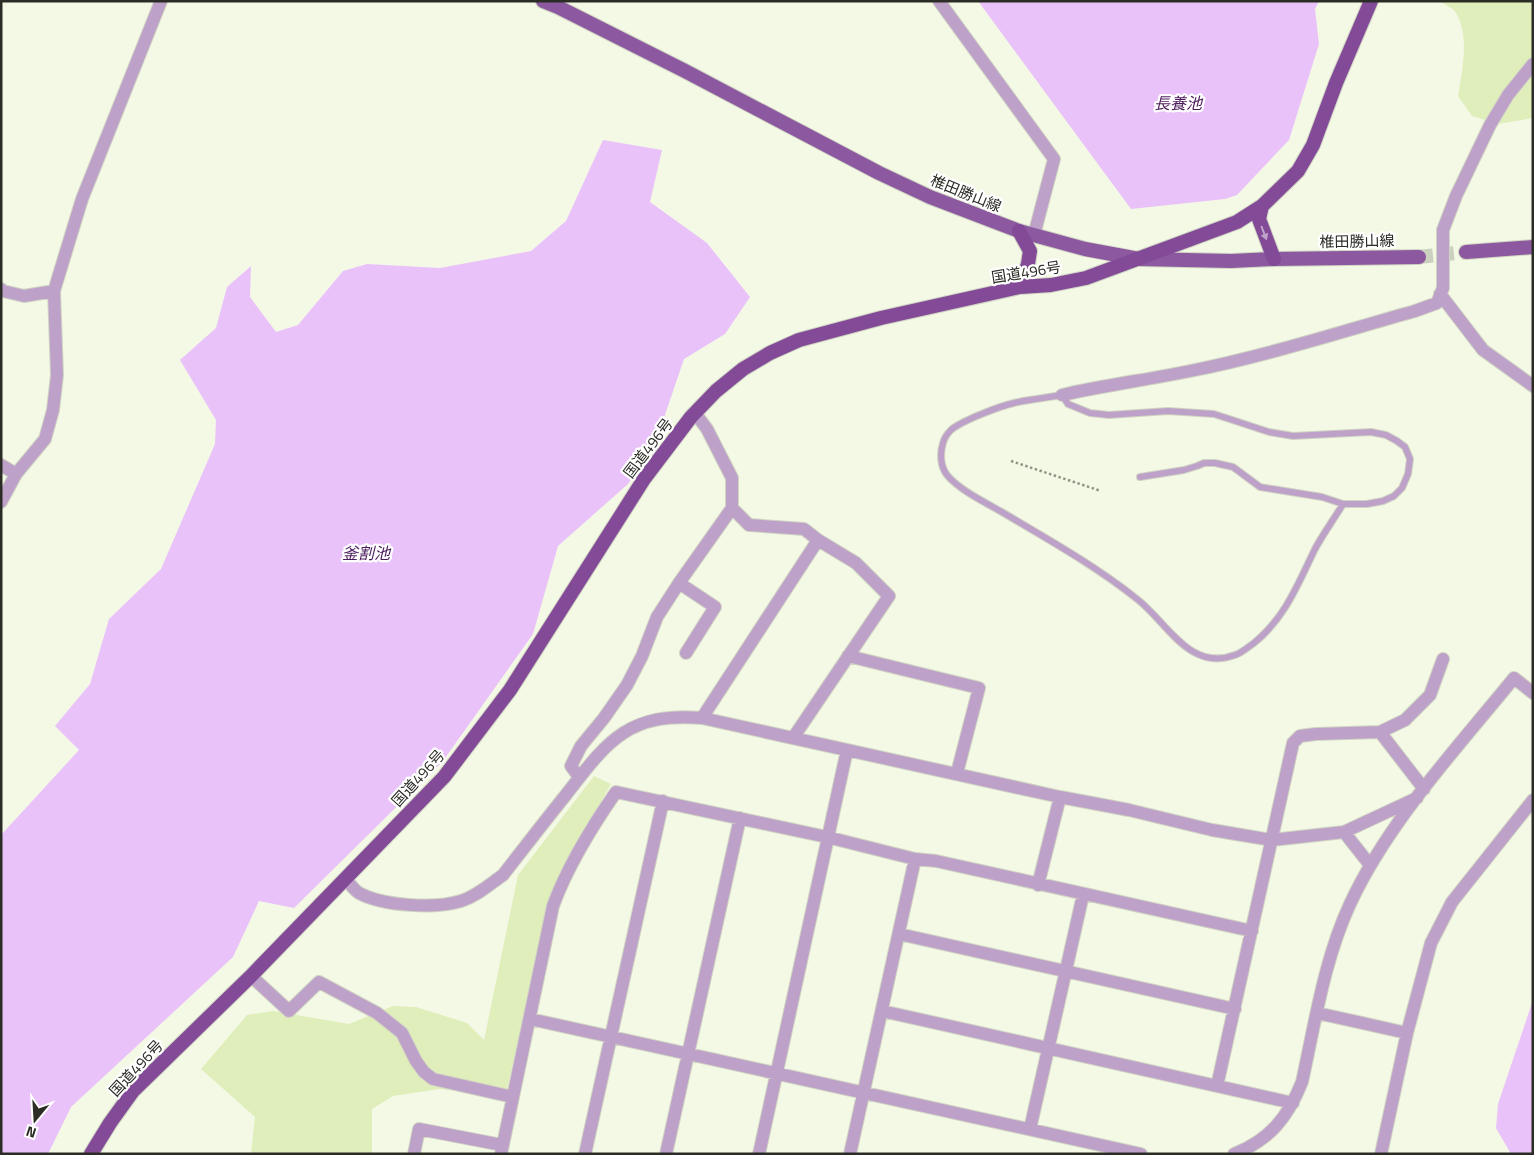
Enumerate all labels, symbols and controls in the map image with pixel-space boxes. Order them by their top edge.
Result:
water label: 長養池 [1154,91,1204,115]
street label: 椎田勝山線 [927,168,1005,218]
one-way arrow [1260,226,1268,241]
street label: 椎田勝山線 [1319,229,1395,253]
street label: 国道496号 [990,255,1062,289]
street label: 国道496号 [618,413,678,483]
water label: 釜割池 [342,541,392,565]
street label: 国道496号 [386,744,450,812]
street label: 国道496号 [104,1034,168,1102]
north arrow [10,1095,60,1145]
text: N [23,1121,39,1144]

